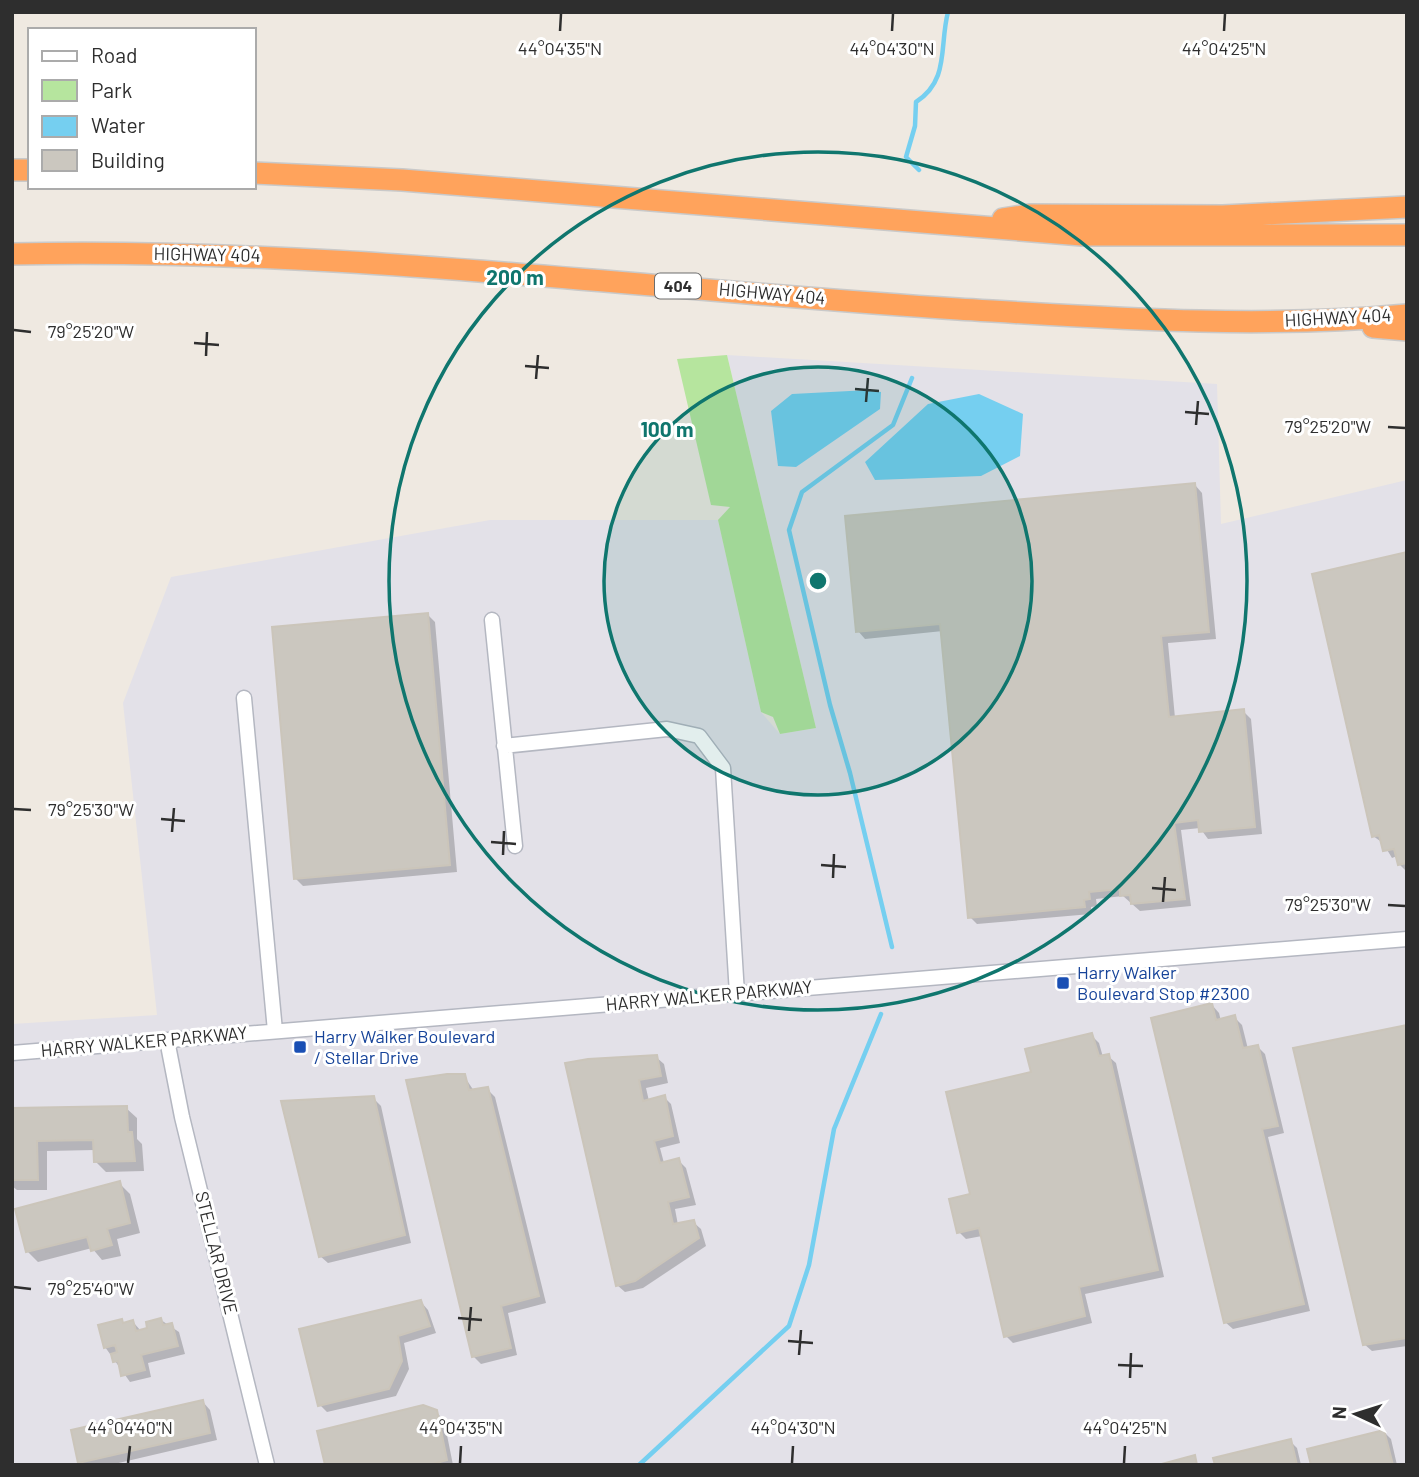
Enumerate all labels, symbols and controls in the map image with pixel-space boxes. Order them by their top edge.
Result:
legend [28,28,256,189]
text: 44°04'35"N [518,37,602,59]
text: 44°04'30"N [849,37,935,59]
text: 44°04'25"N [1182,37,1266,59]
text: Road [91,42,137,67]
text: Park [91,77,132,102]
text: Water [91,112,146,137]
text: Building [91,147,165,172]
street label: HIGHWAY 404 [153,242,261,266]
text: 200 m [486,264,544,289]
road number: 404 [655,274,701,298]
street label: HIGHWAY 404 [718,277,826,309]
street label: HIGHWAY 404 [1284,303,1392,331]
text: 79°25'20"W [48,320,134,342]
text: 79°25'20"W [1285,415,1371,437]
text: 100 m [640,416,694,441]
centre of rings [806,569,830,593]
text: 79°25'30"W [48,798,134,820]
text: 79°25'30"W [1285,893,1371,915]
place label: Harry Walker Boulevard Stop #2300 [1077,961,1250,1004]
street label: HARRY WALKER PARKWAY [605,975,813,1015]
marker: Harry Walker Boulevard Stop #2300 [1055,975,1071,991]
street label: HARRY WALKER PARKWAY [40,1021,248,1061]
place label: Harry Walker Boulevard / Stellar Drive [314,1025,495,1068]
marker: Harry Walker Boulevard / Stellar Drive [292,1039,308,1055]
street label: STELLAR DRIVE [191,1189,243,1317]
text: 79°25'40"W [48,1277,134,1299]
north arrow [1321,1379,1391,1449]
text: N [1327,1406,1350,1420]
text: 44°04'40"N [87,1416,173,1438]
text: 44°04'35"N [419,1416,503,1438]
text: 44°04'30"N [750,1416,836,1438]
text: 44°04'25"N [1083,1416,1167,1438]

